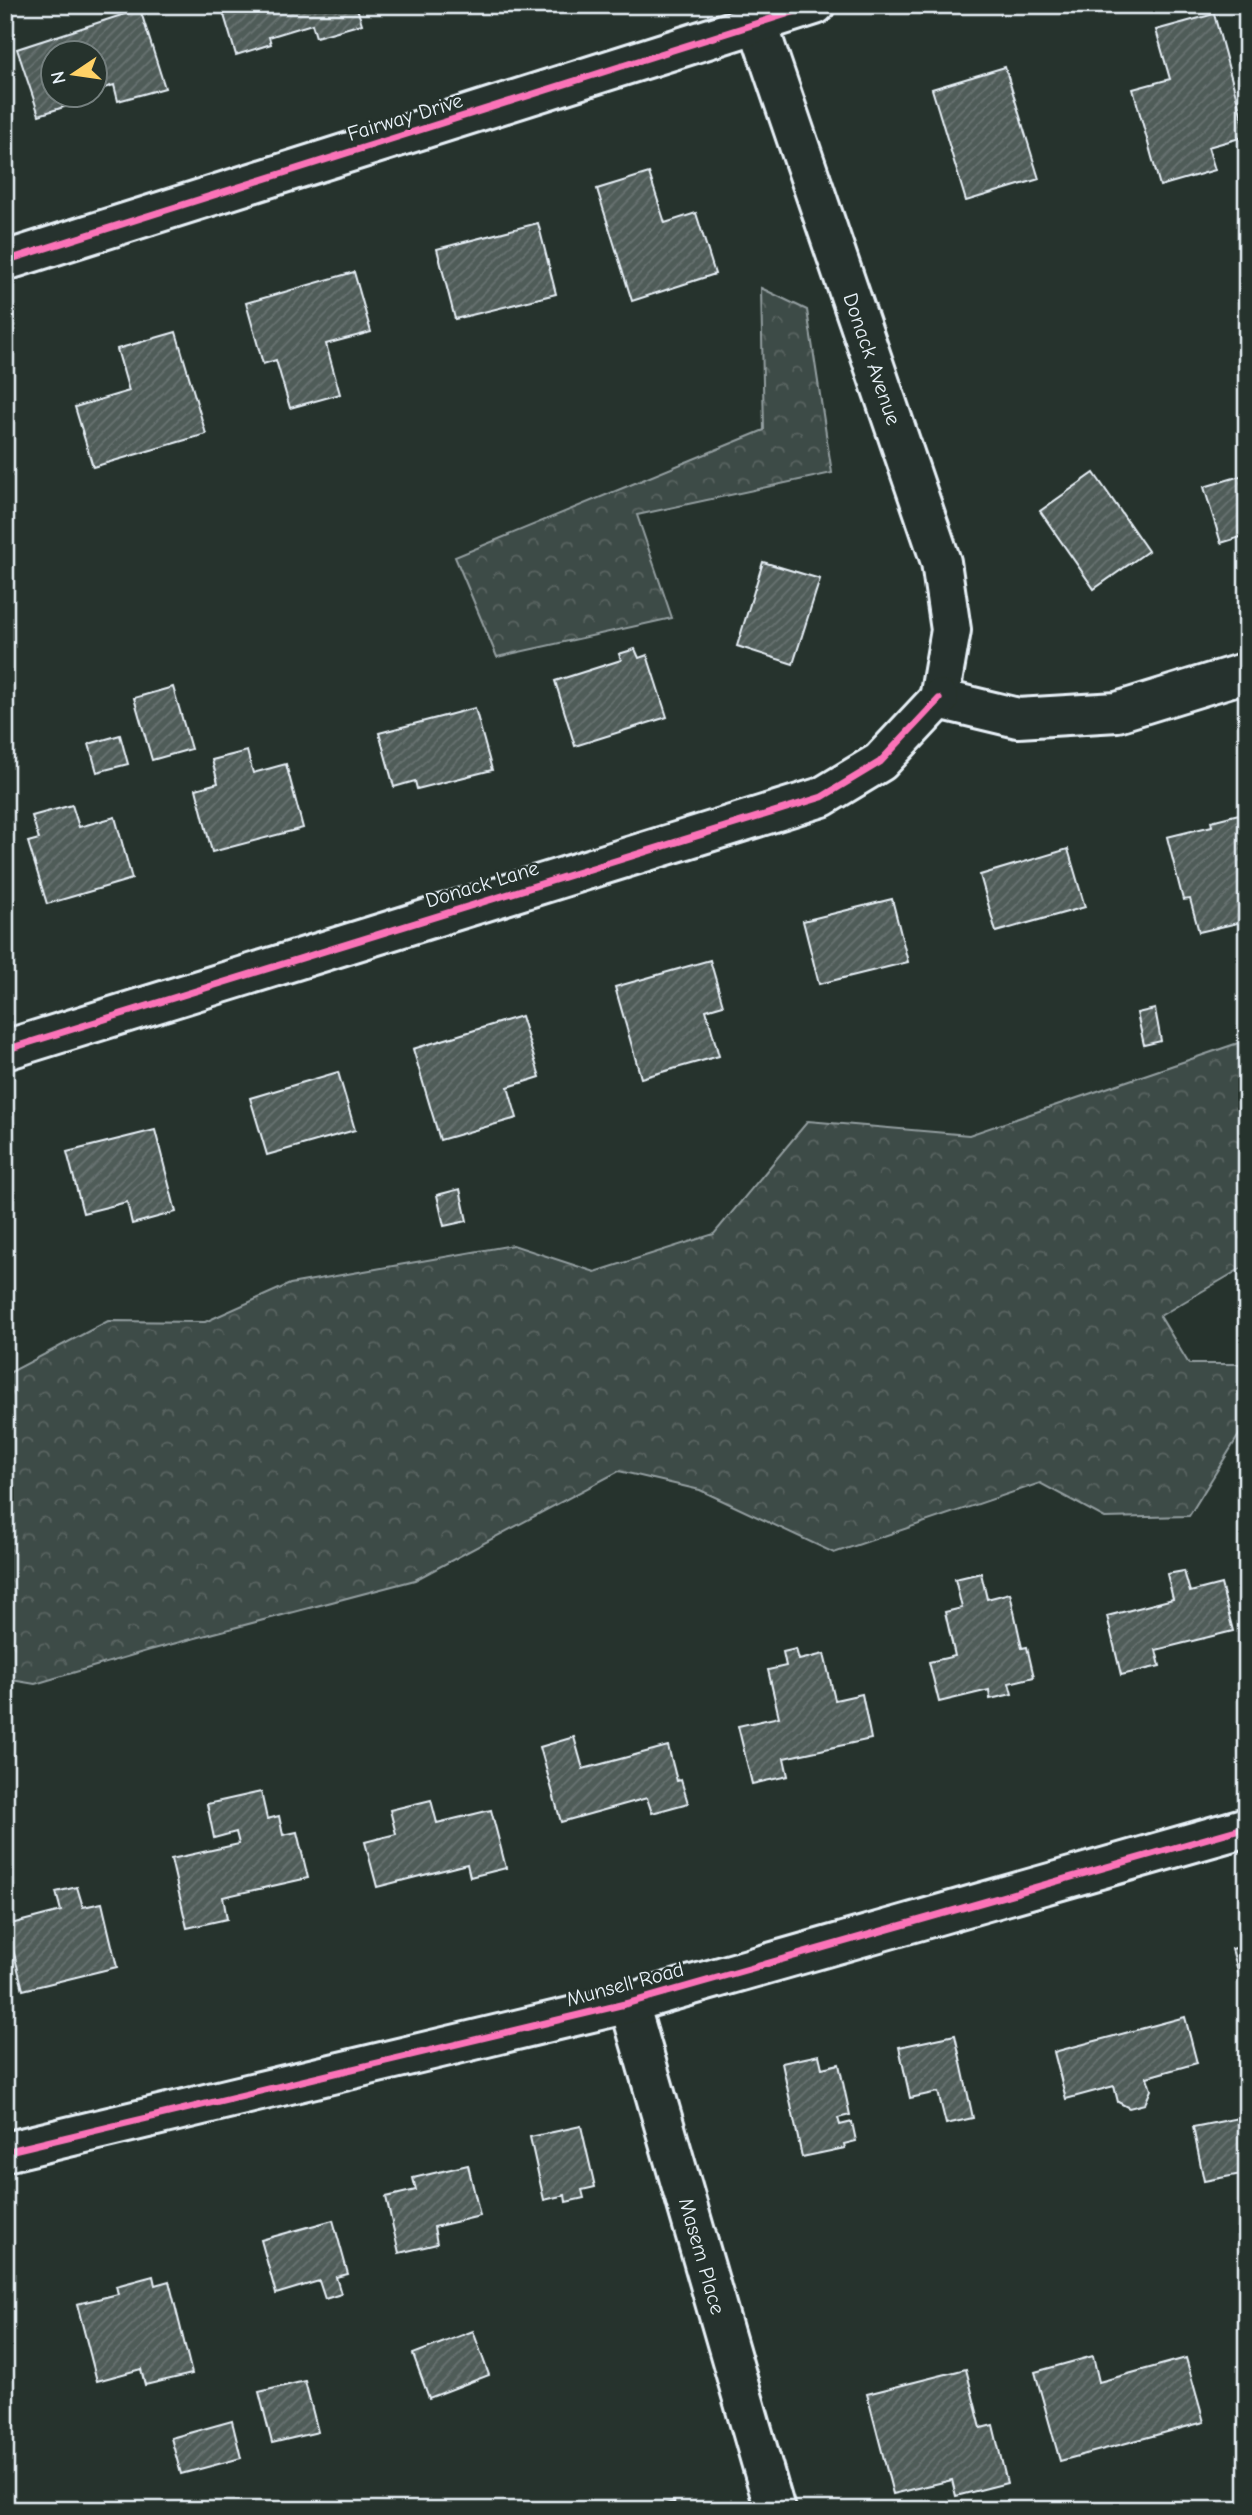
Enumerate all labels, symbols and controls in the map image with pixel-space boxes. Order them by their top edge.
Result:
north arrow [38,38,108,108]
text: N [46,69,71,86]
street label: Fairway Drive [344,88,466,146]
street label: Donack Avenue [838,290,906,428]
street label: Donack Lane [422,855,542,913]
street label: Munsell Road [564,1957,686,2011]
street label: Masem Place [674,2195,730,2317]

